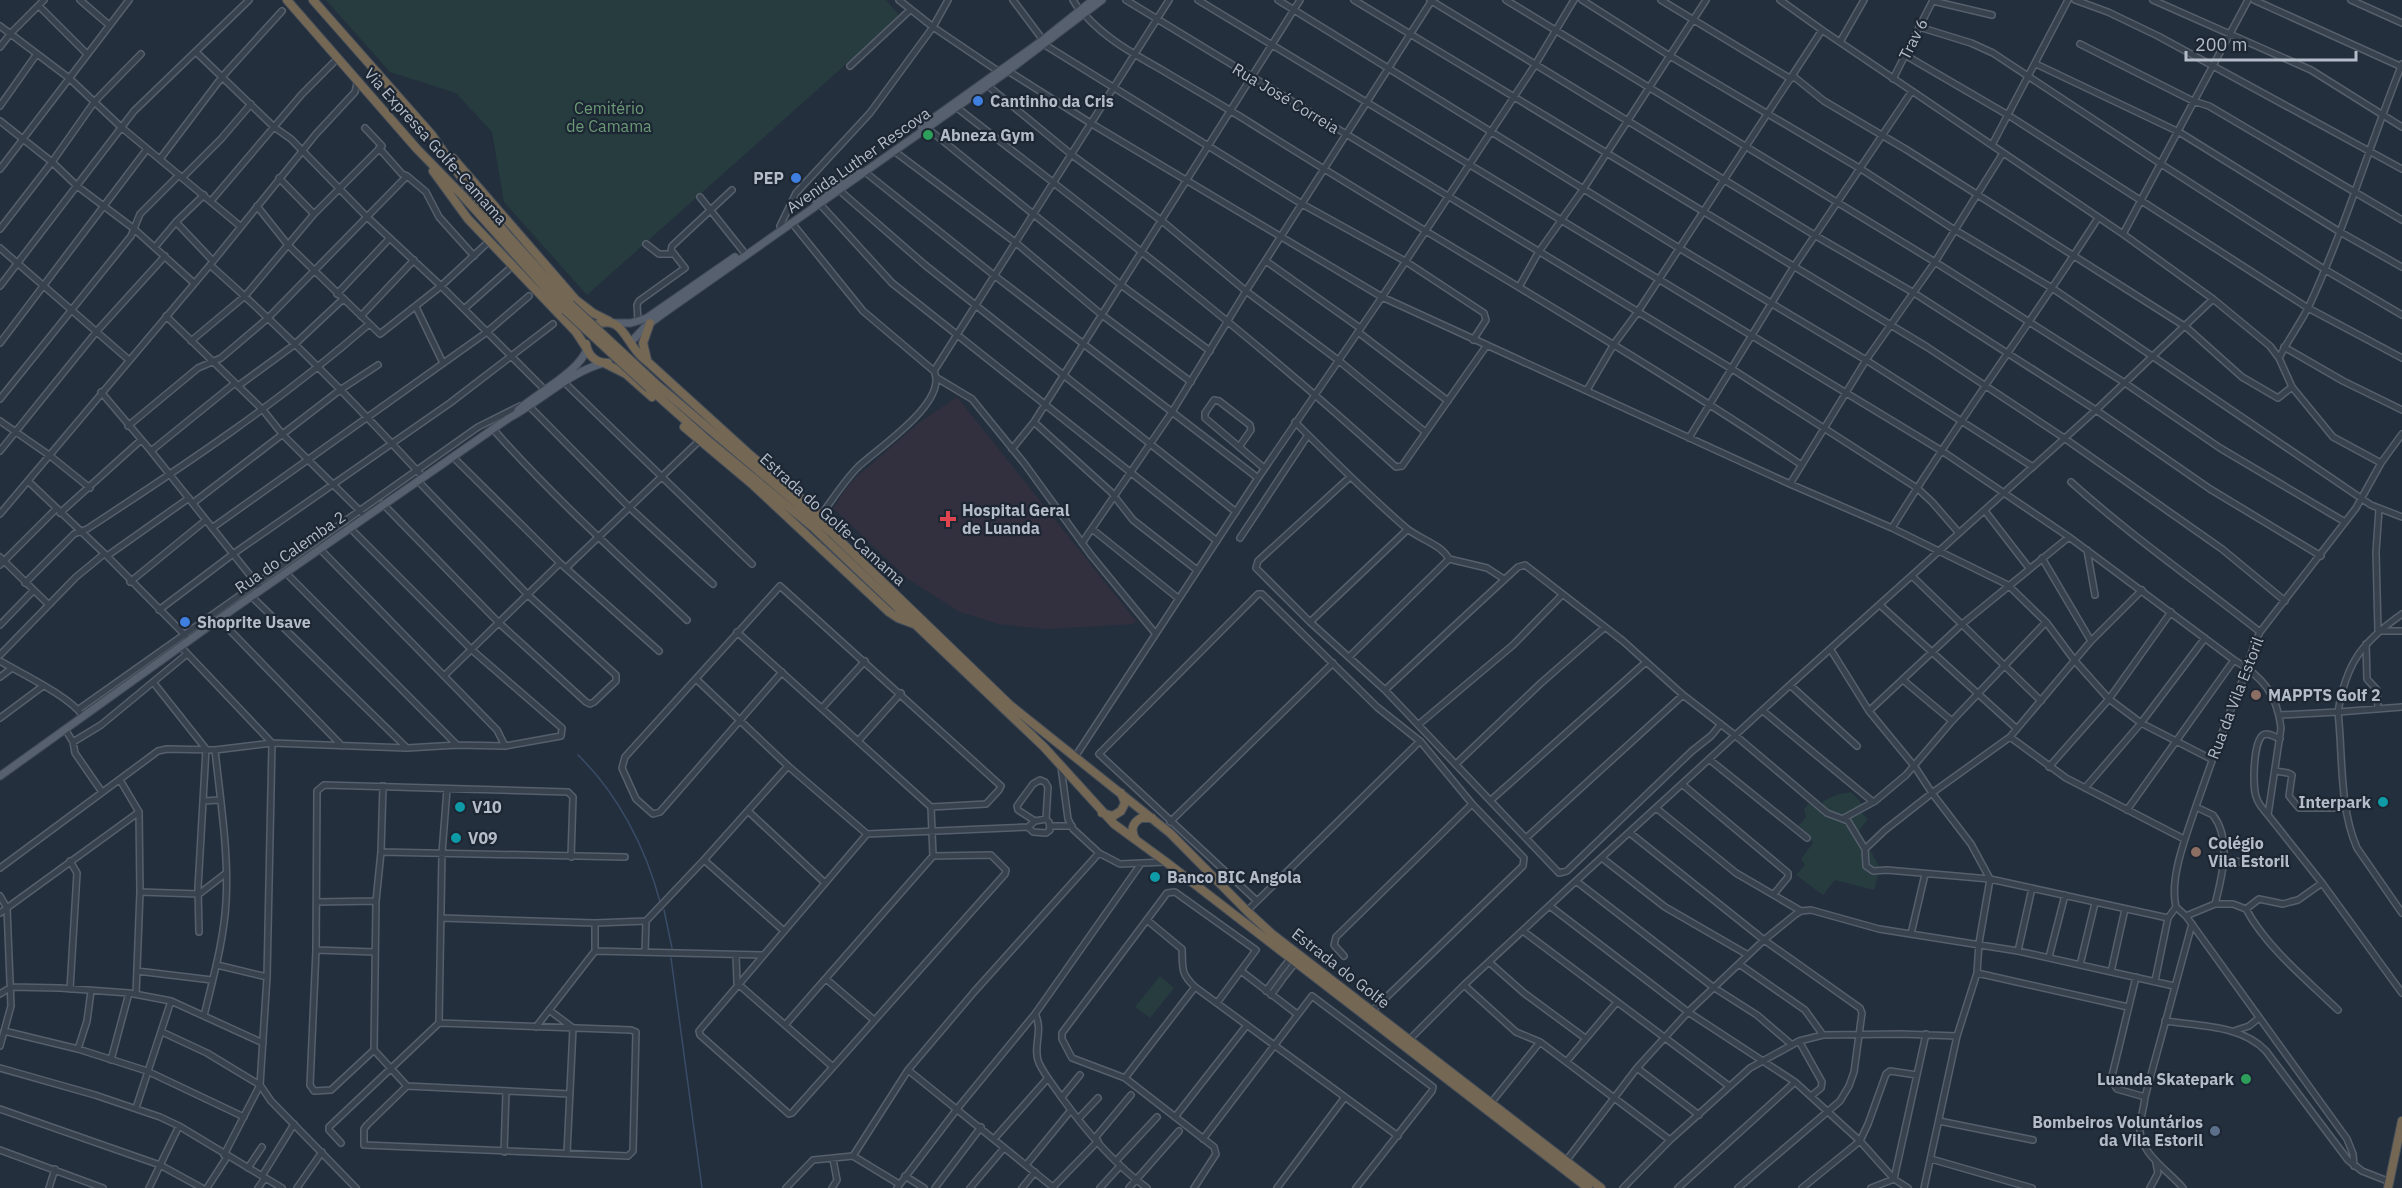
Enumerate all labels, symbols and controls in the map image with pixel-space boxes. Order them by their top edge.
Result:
street label: Trav 6 [1894,15,1932,63]
scale bar [2186,24,2356,62]
text: 200 m [2195,33,2247,56]
street label: Rua José Correia [1229,58,1343,138]
street label: Via Expressa Golfe-Camama [360,64,512,229]
place label: Cantinho da Cris [990,91,1114,111]
marker: Cantinho da Cris [971,94,985,108]
park label: Cemitério de Camama [566,98,652,136]
street label: Avenida Luther Rescova [782,103,934,217]
place label: Abneza Gym [940,125,1035,145]
marker: Abneza Gym [921,128,935,142]
place label: PEP [753,168,784,188]
marker: PEP [789,171,803,185]
street label: Estrada do Golfe-Camama [756,448,910,590]
place label: Hospital Geral de Luanda [962,500,1070,538]
street label: Rua do Calemba 2 [231,506,349,598]
marker: Hospital Geral de Luanda [939,510,957,528]
place label: Shoprite Usave [197,612,311,632]
marker: Shoprite Usave [178,615,192,629]
street label: Rua da Vila Estoril [2202,634,2268,762]
place label: MAPPTS Golf 2 [2268,685,2381,705]
marker: MAPPTS Golf 2 [2249,688,2263,702]
place label: Interpark [2299,792,2372,812]
marker: Interpark [2376,795,2390,809]
place label: V10 [472,797,502,817]
marker: V10 [453,800,467,814]
place label: V09 [468,828,498,848]
marker: V09 [449,831,463,845]
place label: Colégio Vila Estoril [2208,833,2289,871]
marker: Colégio Vila Estoril [2189,845,2203,859]
place label: Banco BIC Angola [1167,867,1301,887]
marker: Banco BIC Angola [1148,870,1162,884]
street label: Estrada do Golfe [1288,924,1394,1013]
place label: Luanda Skatepark [2097,1069,2235,1089]
marker: Luanda Skatepark [2239,1072,2253,1086]
place label: Bombeiros Voluntários da Vila Estoril [2032,1112,2203,1150]
marker: Bombeiros Voluntários da Vila Estoril [2208,1124,2222,1138]

